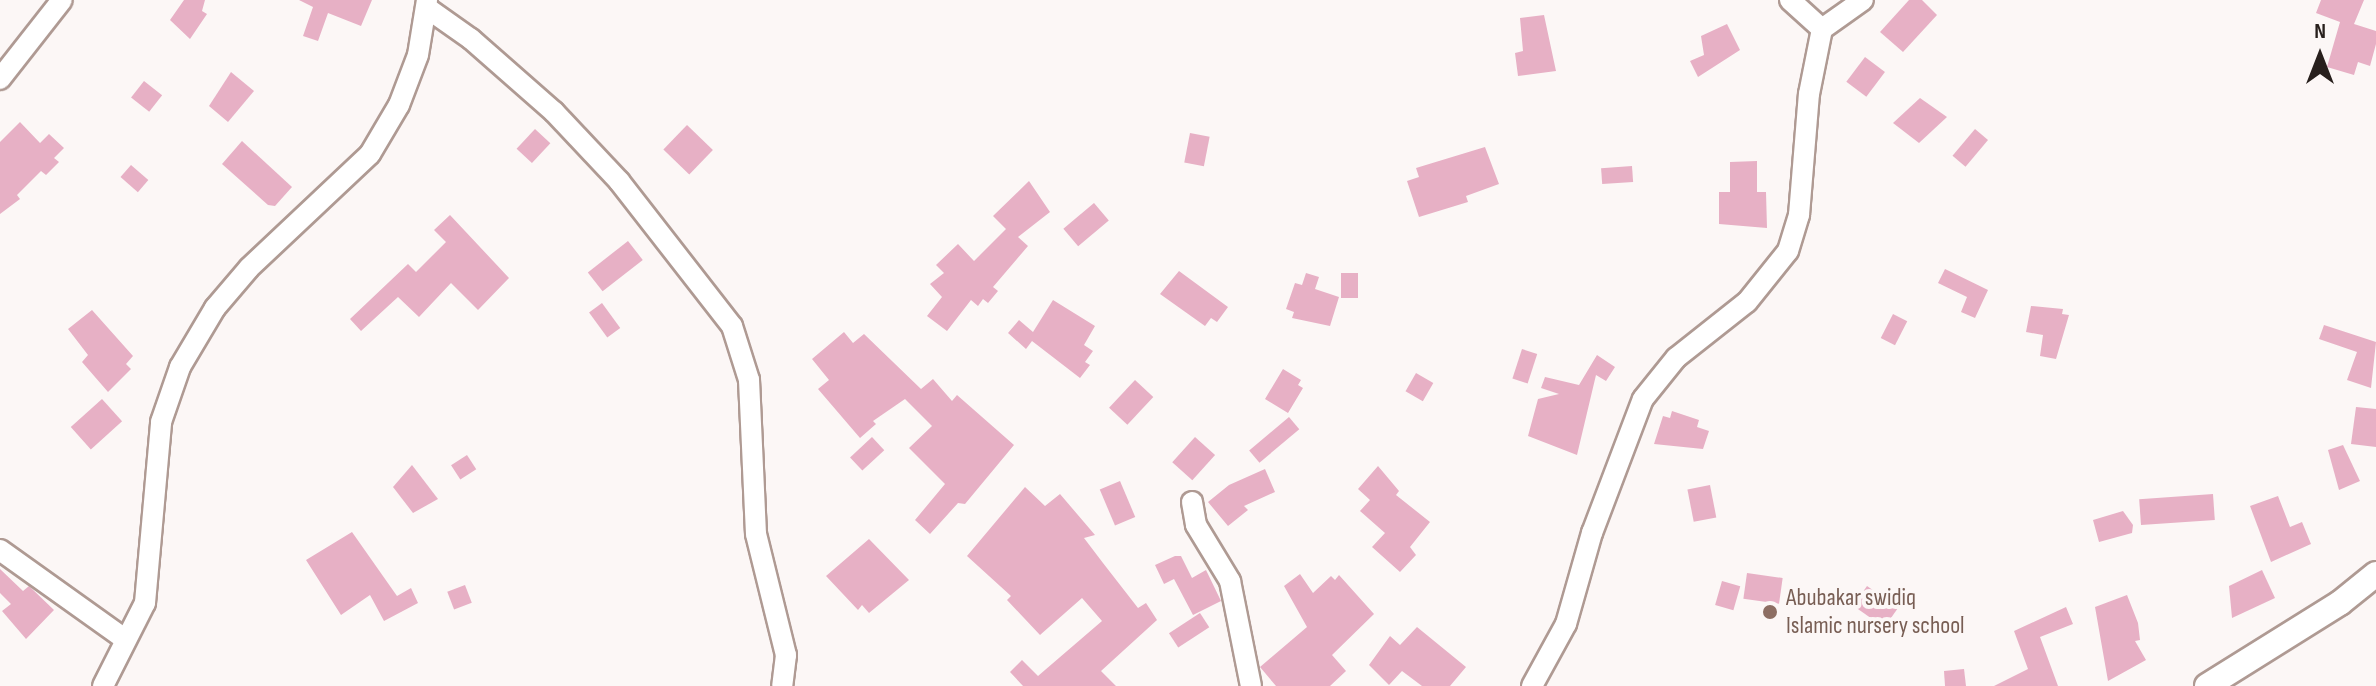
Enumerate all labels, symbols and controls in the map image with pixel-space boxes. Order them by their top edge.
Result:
north arrow [2280,16,2360,96]
text: N [2314,18,2326,45]
place label: Abubakar swidiq Islamic nursery school [1786,584,1965,640]
marker: Abubakar swidiq Islamic nursery school [1761,603,1779,621]

